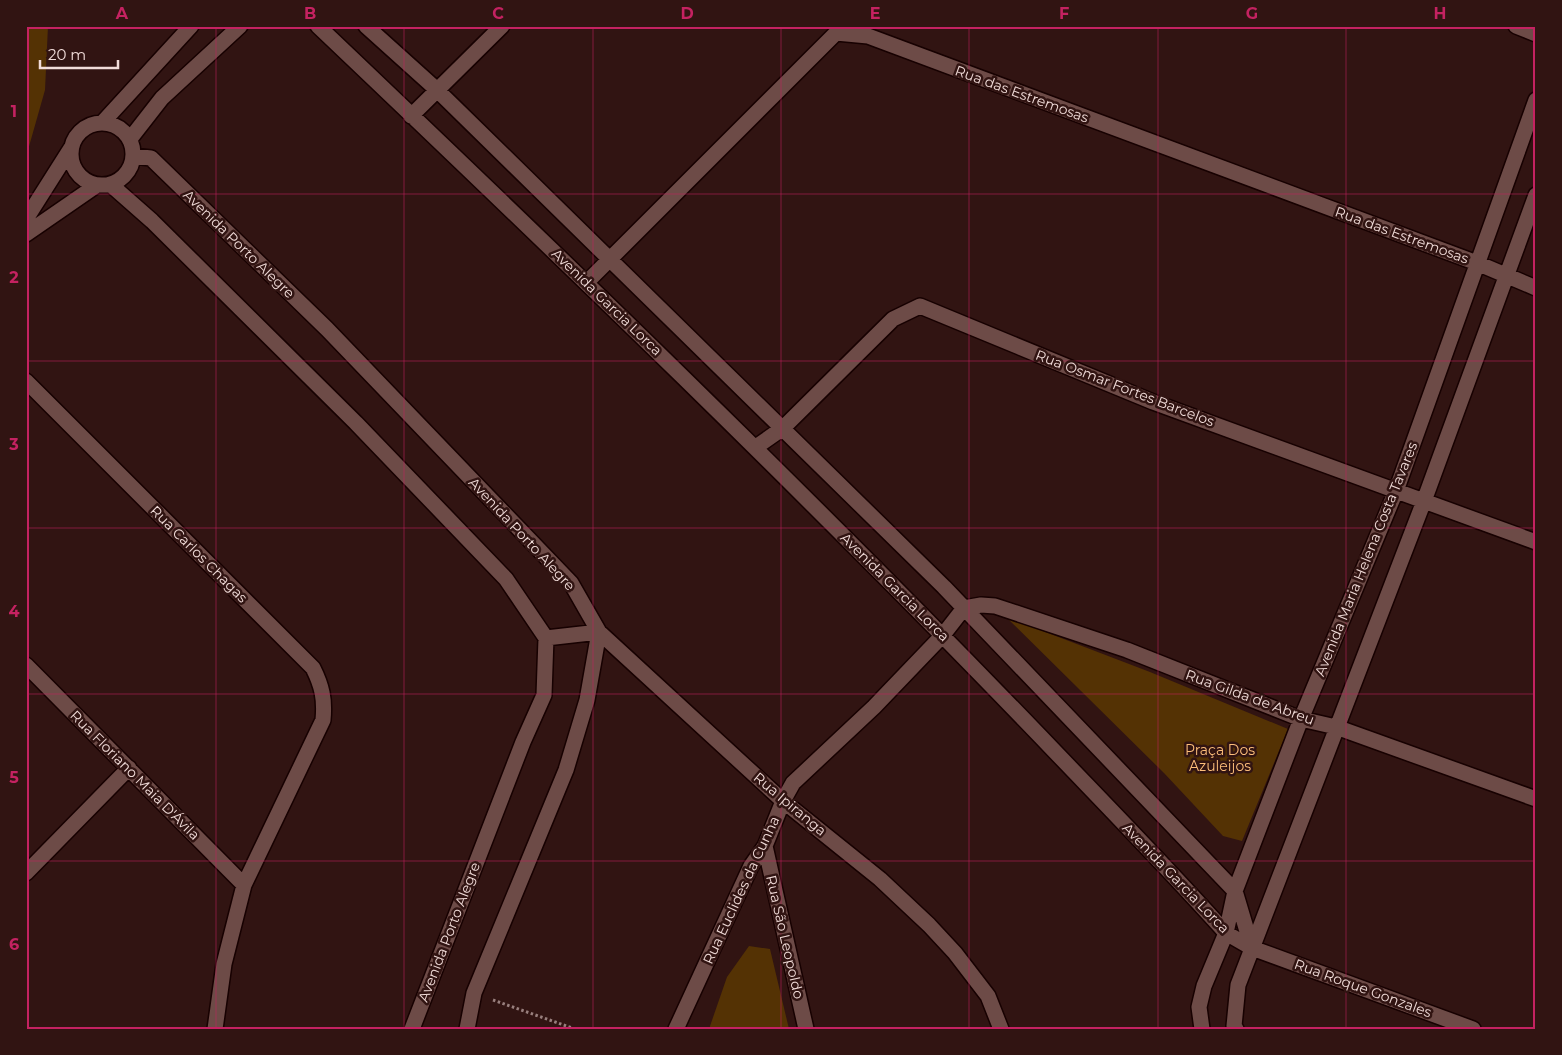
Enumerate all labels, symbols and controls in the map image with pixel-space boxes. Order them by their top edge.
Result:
text: A [115,4,129,23]
text: B [304,4,316,23]
text: C [492,4,504,23]
text: D [680,4,694,23]
text: E [870,4,880,23]
text: F [1059,4,1069,23]
text: G [1246,4,1258,23]
text: H [1434,4,1446,23]
scale bar [40,38,118,70]
text: 20 m [48,45,86,64]
street label: Rua das Estremosas [953,61,1091,127]
text: 1 [11,102,17,121]
street label: Avenida Porto Alegre [179,186,299,302]
street label: Rua das Estremosas [1333,202,1471,268]
street label: Avenida Garcia Lorca [548,245,666,359]
text: 2 [9,268,19,287]
street label: Rua Osmar Fortes Barcelos [1033,346,1217,430]
text: 3 [8,435,19,454]
street label: Avenida Maria Helena Costa Tavares [1311,439,1421,679]
street label: Avenida Porto Alegre [465,474,579,594]
street label: Rua Carlos Chagas [147,502,252,607]
street label: Avenida Garcia Lorca [837,529,953,645]
text: 4 [8,602,20,621]
street label: Rua Gilda de Abreu [1183,665,1317,729]
street label: Rua Floriano Maia D'Ávila [66,706,204,844]
park label: Praça Dos Azuleijos [1185,741,1255,775]
text: 5 [9,768,19,787]
street label: Rua Ipiranga [750,768,830,840]
street label: Rua Euclides da Cunha [699,813,783,967]
street label: Avenida Garcia Lorca [1119,819,1233,937]
street label: Avenida Porto Alegre [414,860,484,1004]
street label: Rua São Leopoldo [762,873,808,1001]
text: 6 [9,935,19,954]
street label: Rua Roque Gonzales [1292,955,1434,1021]

